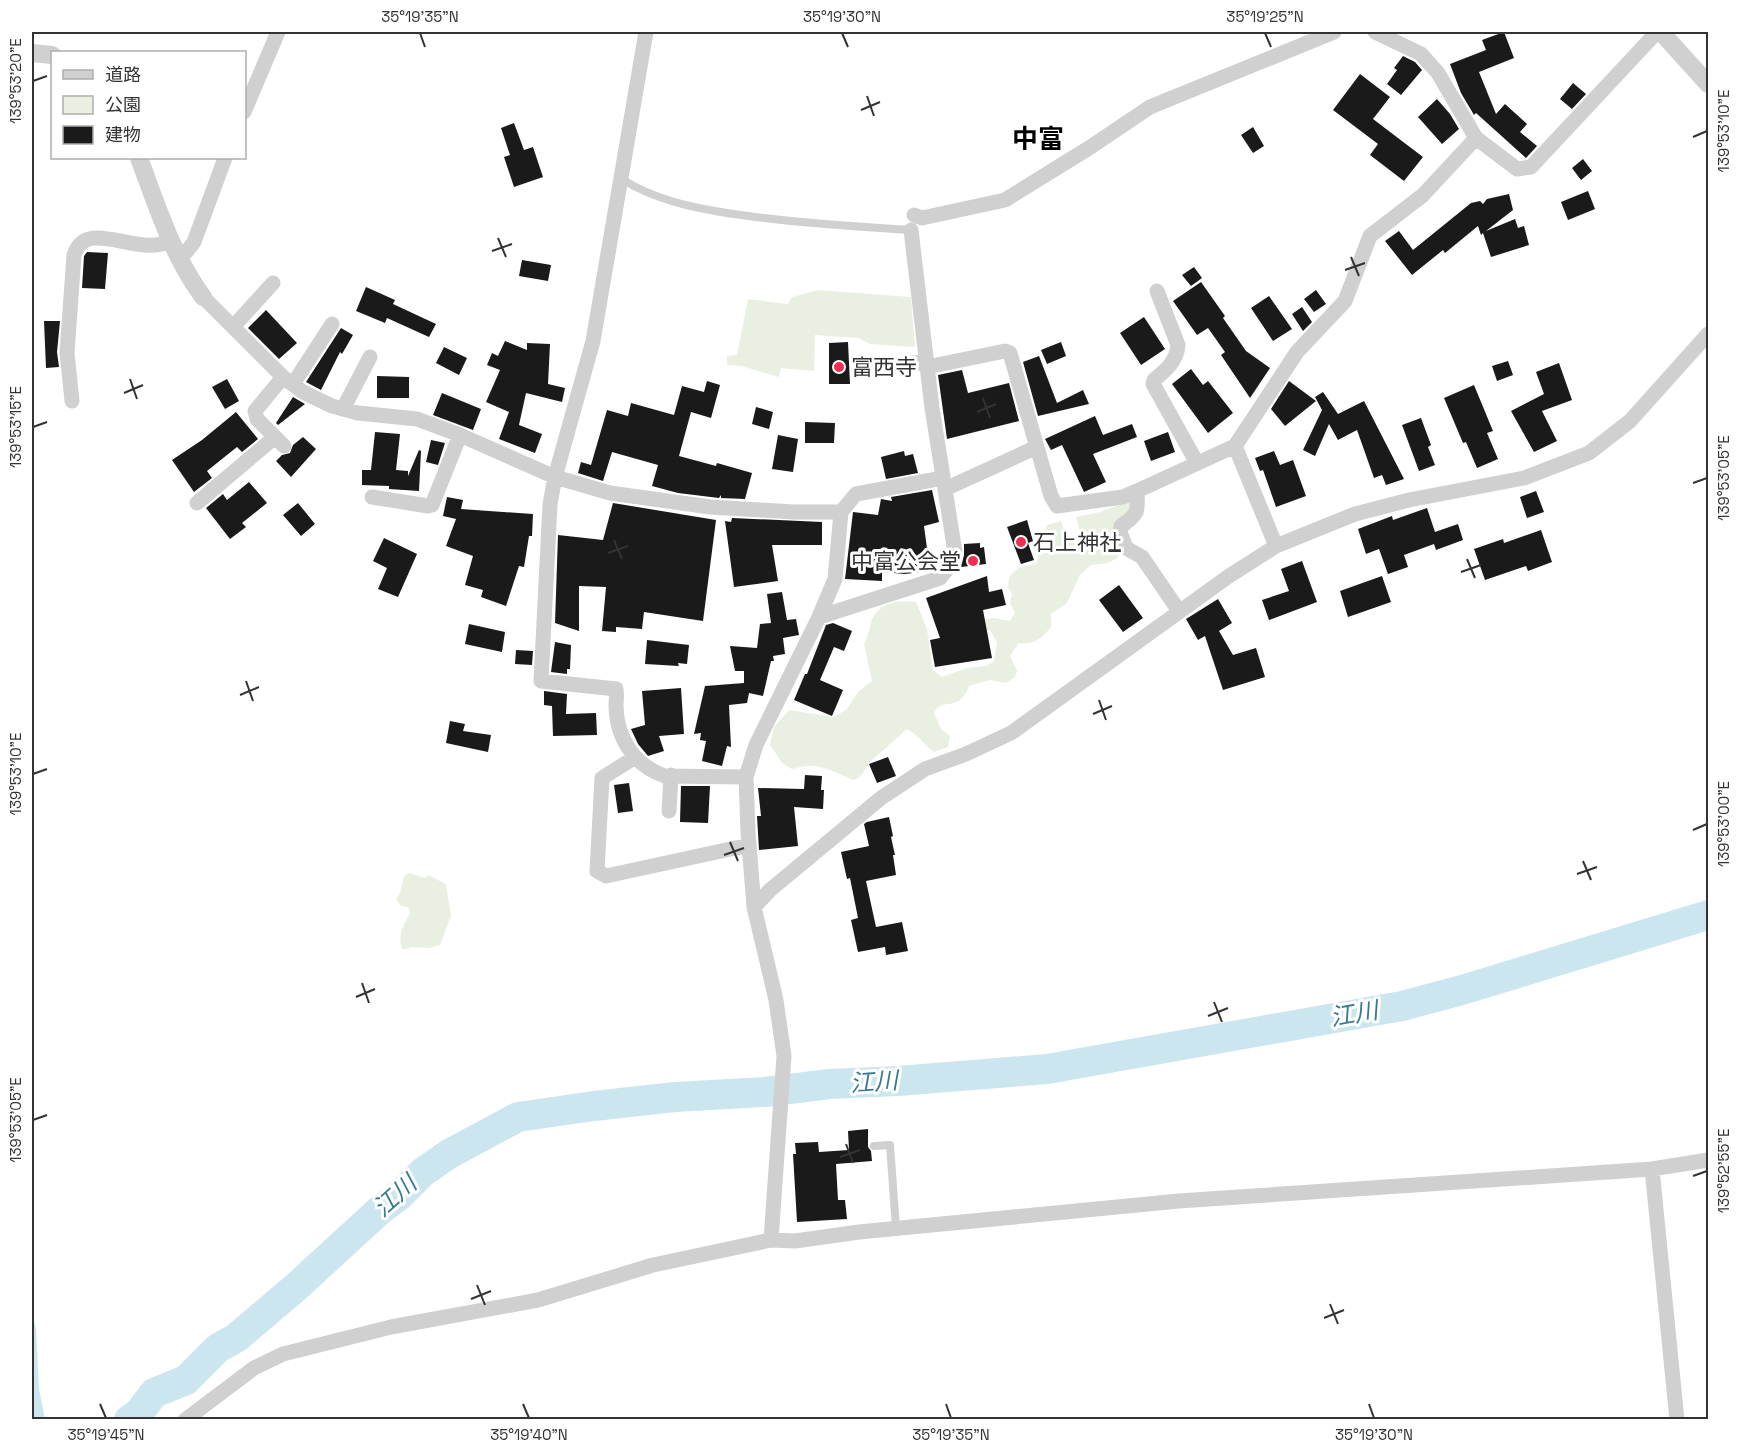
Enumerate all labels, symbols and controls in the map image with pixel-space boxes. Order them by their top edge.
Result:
text: 35°19'35"N [381,7,459,26]
text: 35°19'30"N [803,7,881,26]
text: 35°19'25"N [1226,7,1304,26]
text: 139°53'20"E [6,38,25,124]
legend [51,51,246,159]
text: 道路 [105,63,141,86]
text: 139°53'10"E [1714,90,1733,172]
text: 公園 [105,93,141,116]
district label: 中富 [1012,122,1064,156]
text: 建物 [105,123,141,146]
place label: 富西寺 [851,353,917,381]
marker: 富西寺 [832,360,846,374]
text: 139°53'15"E [6,386,25,468]
text: 139°53'05"E [1714,435,1733,521]
place label: 石上神社 [1033,528,1121,556]
marker: 石上神社 [1014,535,1028,549]
place label: 中富公会堂 [851,547,961,575]
marker: 中富公会堂 [966,554,980,568]
text: 139°53'10"E [6,733,25,815]
text: 139°53'00"E [1714,781,1733,867]
water label: 江川 [1328,994,1383,1033]
water label: 江川 [849,1064,902,1099]
text: 139°53'05"E [6,1077,25,1163]
text: 139°52'55"E [1714,1129,1733,1213]
water label: 江川 [366,1166,425,1223]
text: 35°19'45"N [67,1425,145,1444]
text: 35°19'40"N [490,1425,568,1444]
text: 35°19'35"N [912,1425,990,1444]
text: 35°19'30"N [1335,1425,1413,1444]

